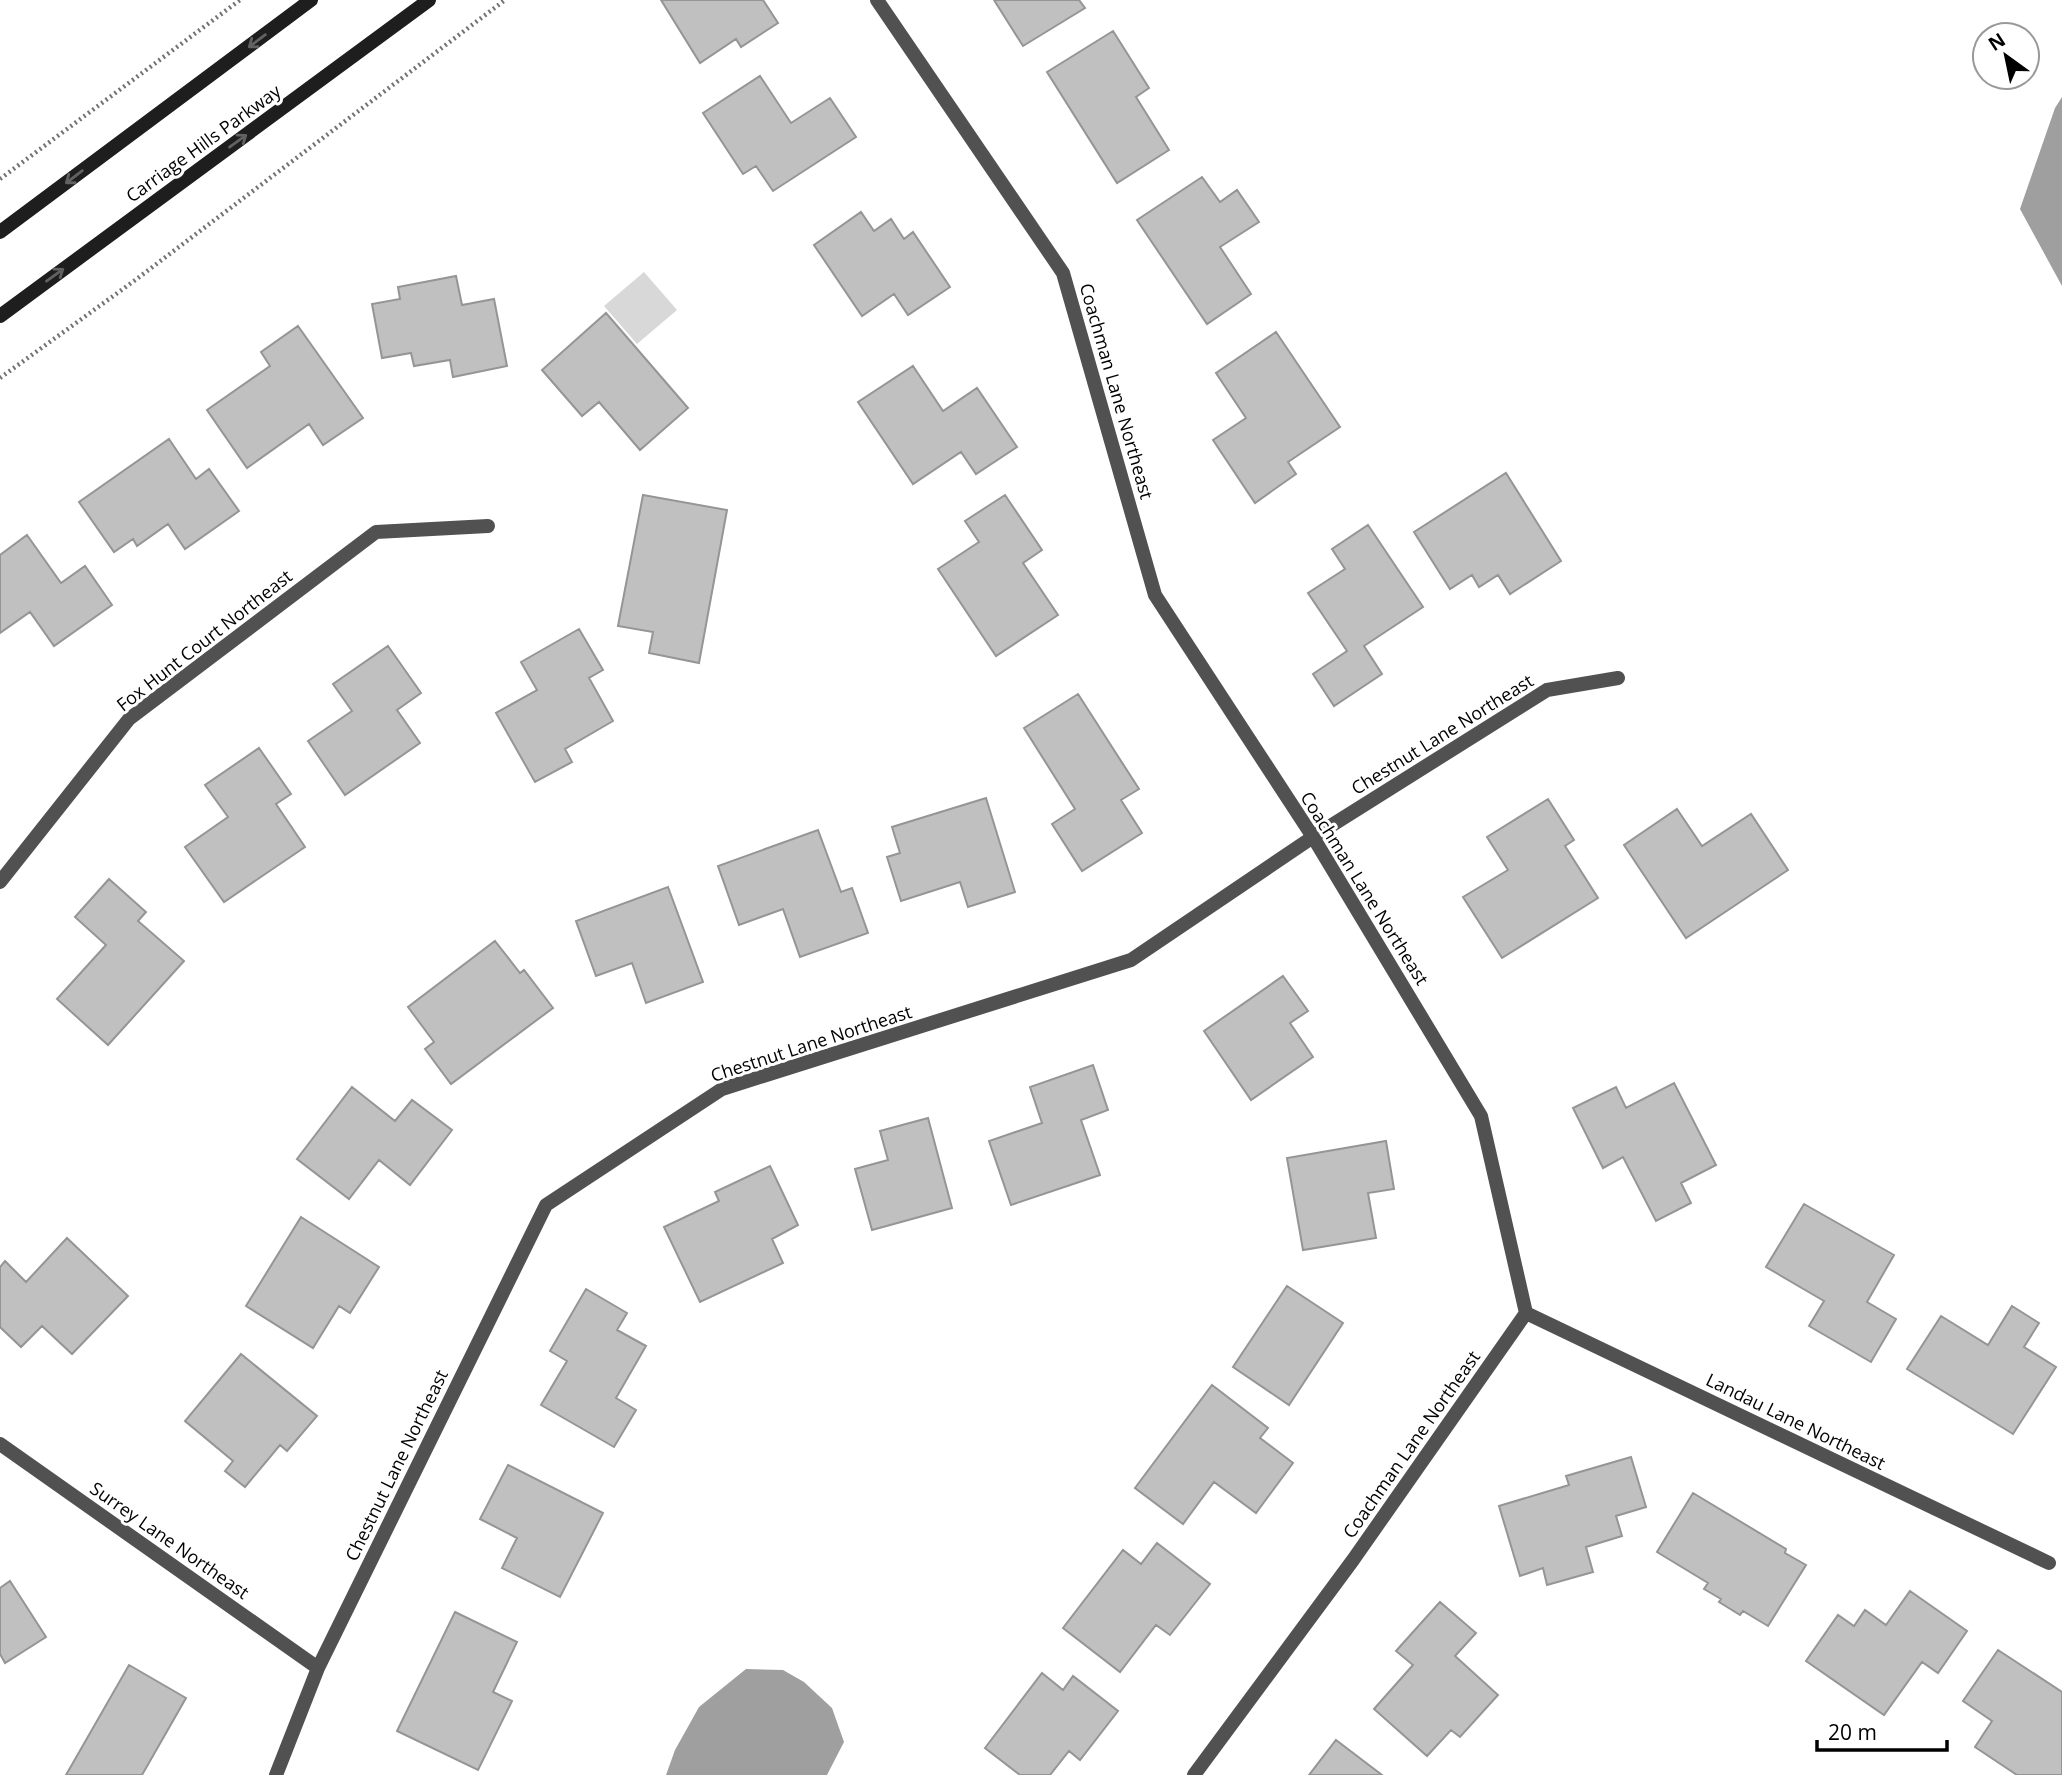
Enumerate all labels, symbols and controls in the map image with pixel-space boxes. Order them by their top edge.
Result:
north arrow [1971,21,2041,91]
text: N [1983,27,2010,57]
one-way arrow [248,34,267,48]
street label: Carriage Hills Parkway [121,78,286,207]
one-way arrow [229,133,247,148]
one-way arrow [65,169,84,184]
one-way arrow [45,268,64,283]
street label: Coachman Lane Northeast [1075,280,1159,502]
street label: Fox Hunt Court Northeast [111,564,297,716]
street label: Chestnut Lane Northeast [1347,668,1537,800]
street label: Coachman Lane Northeast [1296,787,1434,989]
street label: Chestnut Lane Northeast [707,999,915,1087]
street label: Coachman Lane Northeast [1337,1345,1485,1543]
street label: Chestnut Lane Northeast [339,1365,453,1565]
street label: Landau Lane Northeast [1702,1367,1890,1475]
street label: Surrey Lane Northeast [86,1476,254,1604]
scale bar [1817,1708,1946,1752]
text: 20 m [1828,1718,1877,1746]

